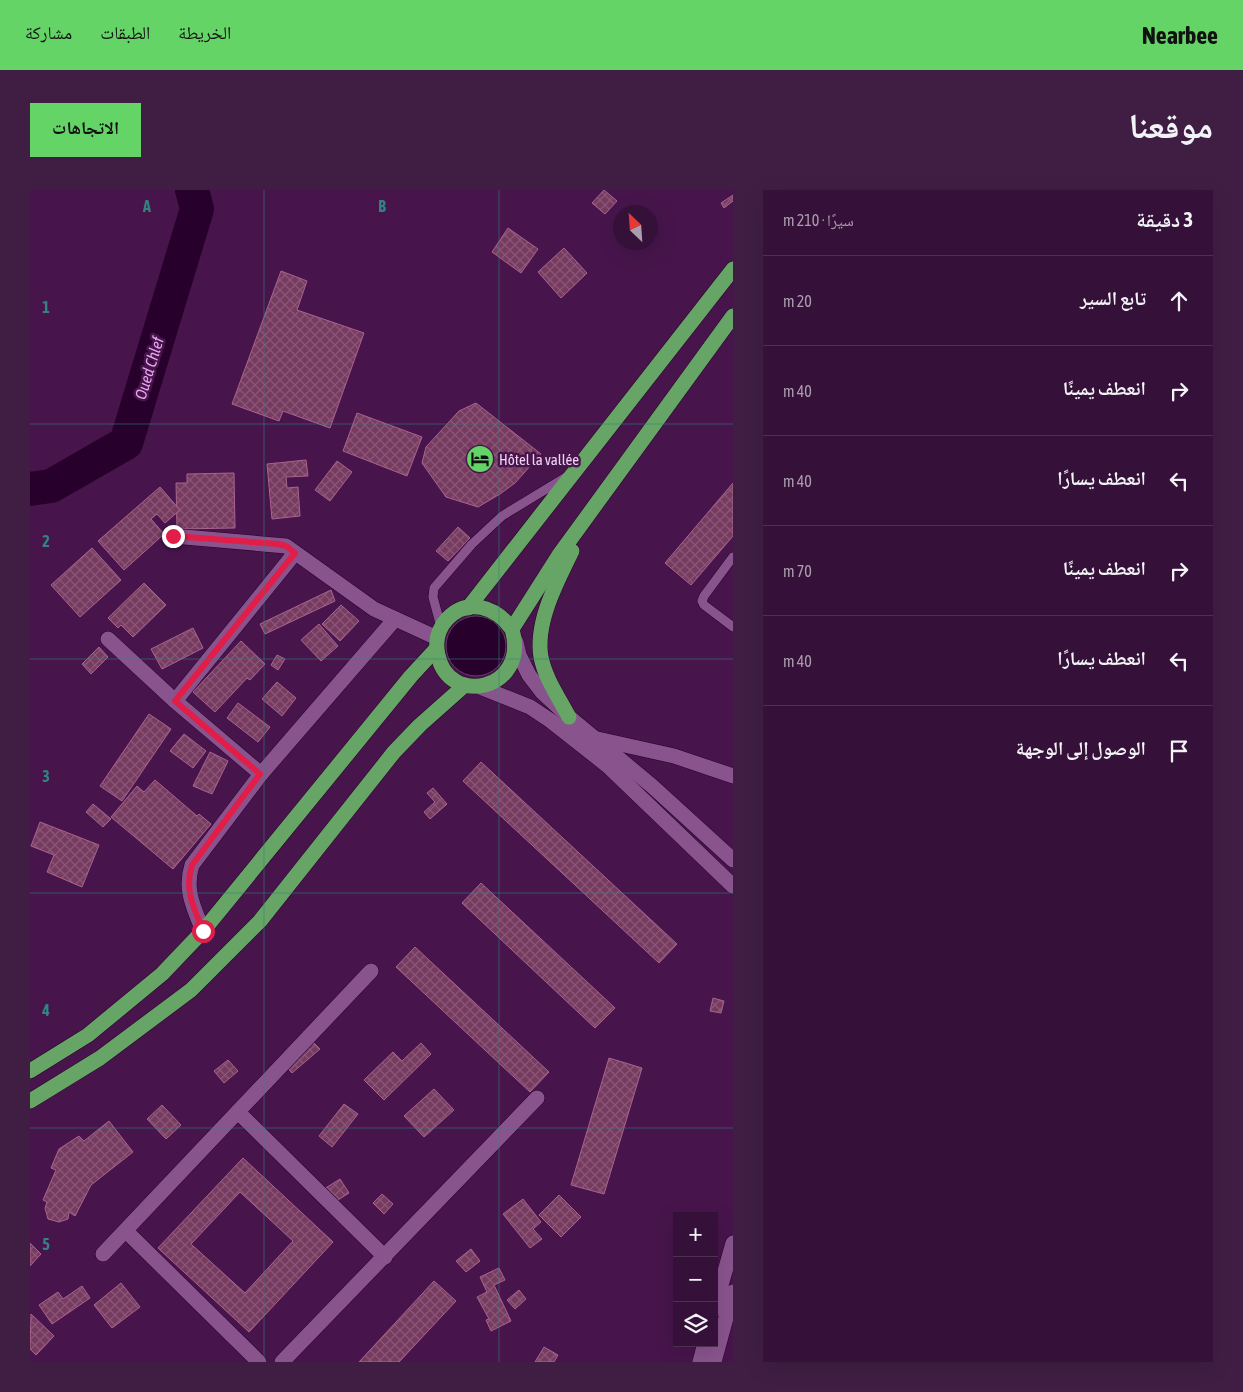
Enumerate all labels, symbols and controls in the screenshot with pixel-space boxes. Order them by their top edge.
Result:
text: مشاركة [25,22,72,43]
text: الطبقات [100,22,150,43]
text: الخريطة [178,22,231,43]
text: Nearbee [1142,22,1218,49]
button: الاتجاهات [30,103,141,157]
text: موقعنا [1128,105,1213,145]
text: A [142,197,151,215]
text: B [378,197,386,215]
north arrow [613,205,658,250]
text: 3 دقيقة [1136,207,1193,231]
text: سيرًا · 210 m [783,211,854,229]
text: تابع السير [1080,287,1146,309]
icon: ahead [1165,287,1193,315]
text: 20 m [783,292,812,310]
text: 1 [42,298,50,316]
water label: Oued Chlef [131,334,167,401]
text: انعطف يمينًا [1063,377,1146,399]
icon: right [1165,377,1193,405]
text: 40 m [783,382,812,400]
hotel icon: Hôtel la vallée [465,444,495,474]
place label: Hôtel la vallée [499,451,579,468]
text: انعطف يسارًا [1057,467,1146,489]
icon: left [1165,467,1193,495]
text: 40 m [783,472,812,490]
route end [162,525,185,548]
text: 2 [42,532,50,550]
text: انعطف يمينًا [1063,557,1146,579]
icon: right [1165,557,1193,585]
text: 70 m [783,562,812,580]
text: انعطف يسارًا [1057,647,1146,669]
icon: left [1165,647,1193,675]
text: 40 m [783,652,812,670]
text: الوصول إلى الوجهة [1016,737,1146,759]
icon: arrive [1165,737,1193,765]
text: 3 [42,767,50,785]
route start [192,920,215,943]
text: 4 [41,1001,50,1019]
map controls [673,1212,718,1347]
button: + [673,1212,718,1257]
text: 5 [42,1235,50,1253]
button: − [673,1257,718,1302]
button: layers [673,1302,718,1347]

